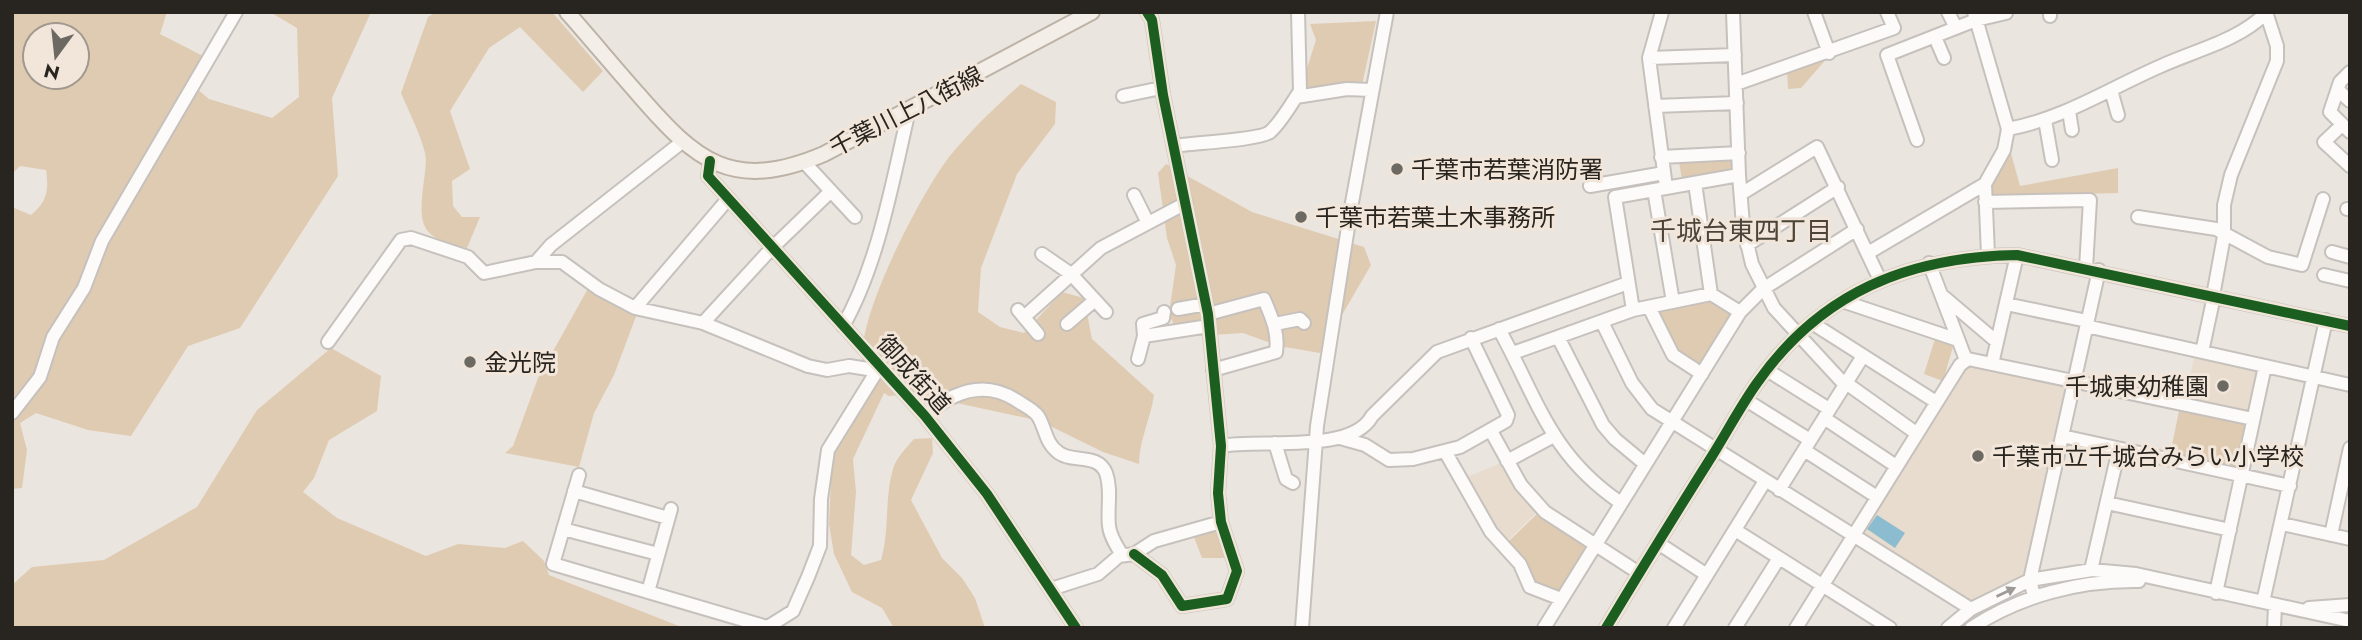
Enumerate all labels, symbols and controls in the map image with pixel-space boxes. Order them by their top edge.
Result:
north arrow [21,21,91,91]
text: N [41,57,63,87]
street label: 千葉川上八街線 [823,57,989,165]
place label: 千葉市若葉消防署 [1411,152,1603,187]
marker: 千葉市若葉消防署 [1389,161,1405,177]
place label: 千葉市若葉土木事務所 [1315,200,1555,235]
marker: 千葉市若葉土木事務所 [1293,209,1309,225]
district label: 千城台東四丁目 [1650,212,1832,250]
street label: 御成街道 [869,327,959,421]
place label: 金光院 [484,345,556,380]
marker: 金光院 [462,354,478,370]
place label: 千城東幼稚園 [2065,369,2209,404]
marker: 千城東幼稚園 [2215,378,2231,394]
place label: 千葉市立千城台みらい小学校 [1992,439,2304,474]
marker: 千葉市立千城台みらい小学校 [1970,448,1986,464]
one-way arrow [1996,586,2016,598]

